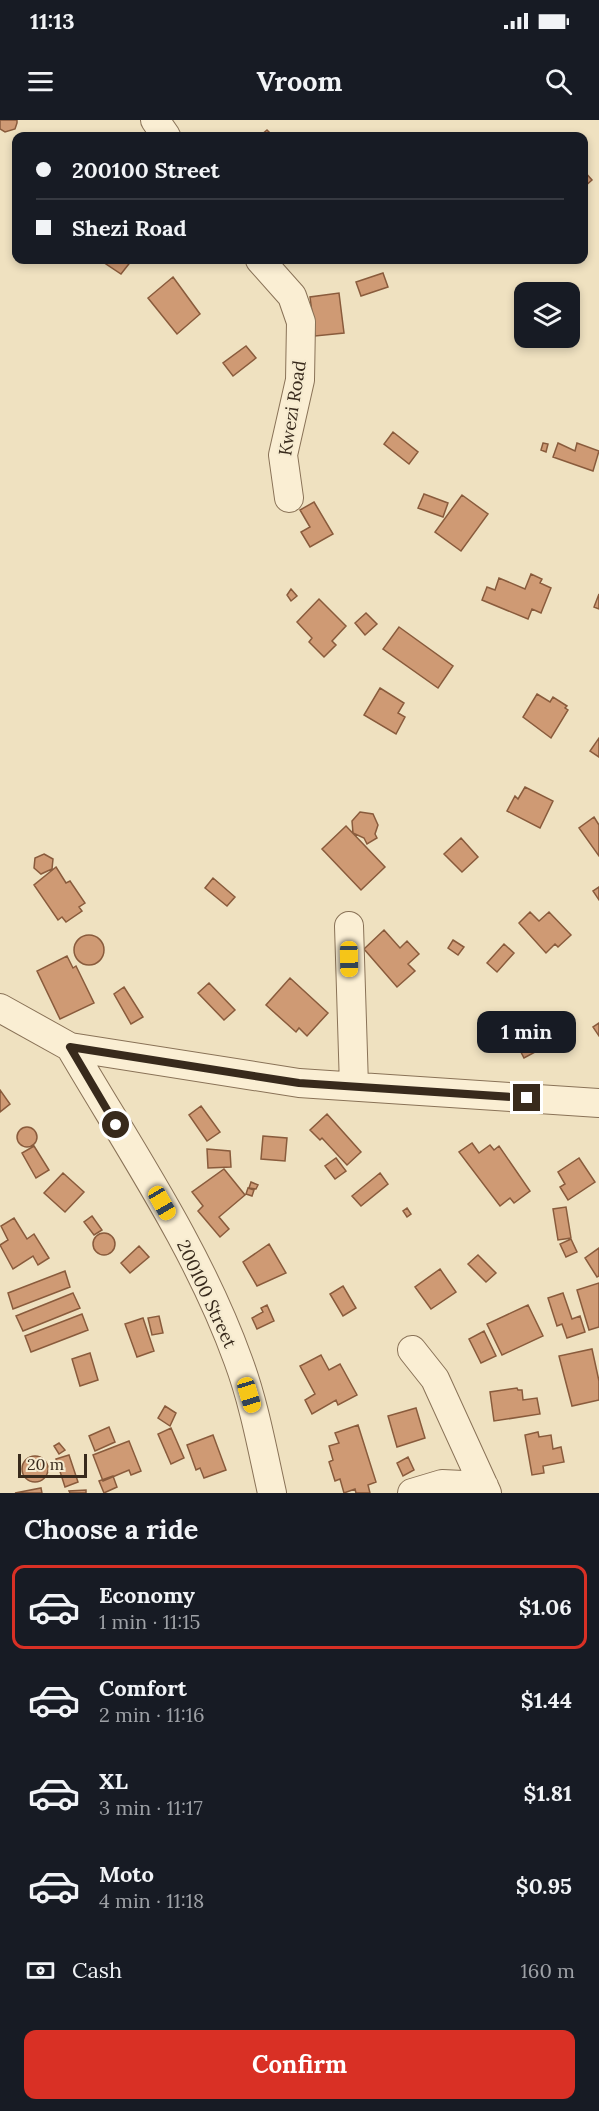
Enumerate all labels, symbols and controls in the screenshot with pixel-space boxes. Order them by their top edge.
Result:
text: 11:13 [30,7,75,35]
text: Vroom [257,64,342,98]
icon: menu [24,65,57,98]
icon: search [542,65,575,98]
text: 200100 Street [72,156,220,184]
text: Shezi Road [72,214,187,242]
map controls [514,282,580,348]
button: layers [514,282,580,348]
street label: Kwezi Road [273,359,311,457]
car [340,941,358,977]
callout: 1 min [478,1011,576,1053]
text: 1 min [501,1019,552,1044]
route end [513,1084,540,1111]
route start [102,1111,129,1138]
car [145,1183,179,1223]
street label: 200100 Street [172,1236,242,1352]
car [235,1375,263,1415]
scale bar [18,1451,87,1478]
text: 20 m [27,1454,64,1474]
text: Choose a ride [24,1512,198,1546]
icon: car [27,1580,81,1634]
text: Economy [99,1581,195,1609]
text: $1.06 [519,1593,572,1621]
text: 1 min · 11:15 [99,1609,200,1634]
icon: car [27,1673,81,1727]
text: Comfort [99,1674,187,1702]
text: $1.44 [521,1686,572,1714]
text: 2 min · 11:16 [99,1702,205,1727]
icon: car [27,1766,81,1820]
text: XL [99,1767,128,1795]
text: $1.81 [523,1779,572,1807]
text: 3 min · 11:17 [99,1795,203,1820]
icon: car [27,1859,81,1913]
text: Moto [99,1860,154,1888]
text: $0.95 [516,1872,572,1900]
text: 4 min · 11:18 [99,1888,204,1913]
icon: cash [24,1954,57,1987]
text: Cash [72,1956,122,1984]
text: 160 m [521,1958,575,1983]
button: Confirm [24,2030,575,2099]

